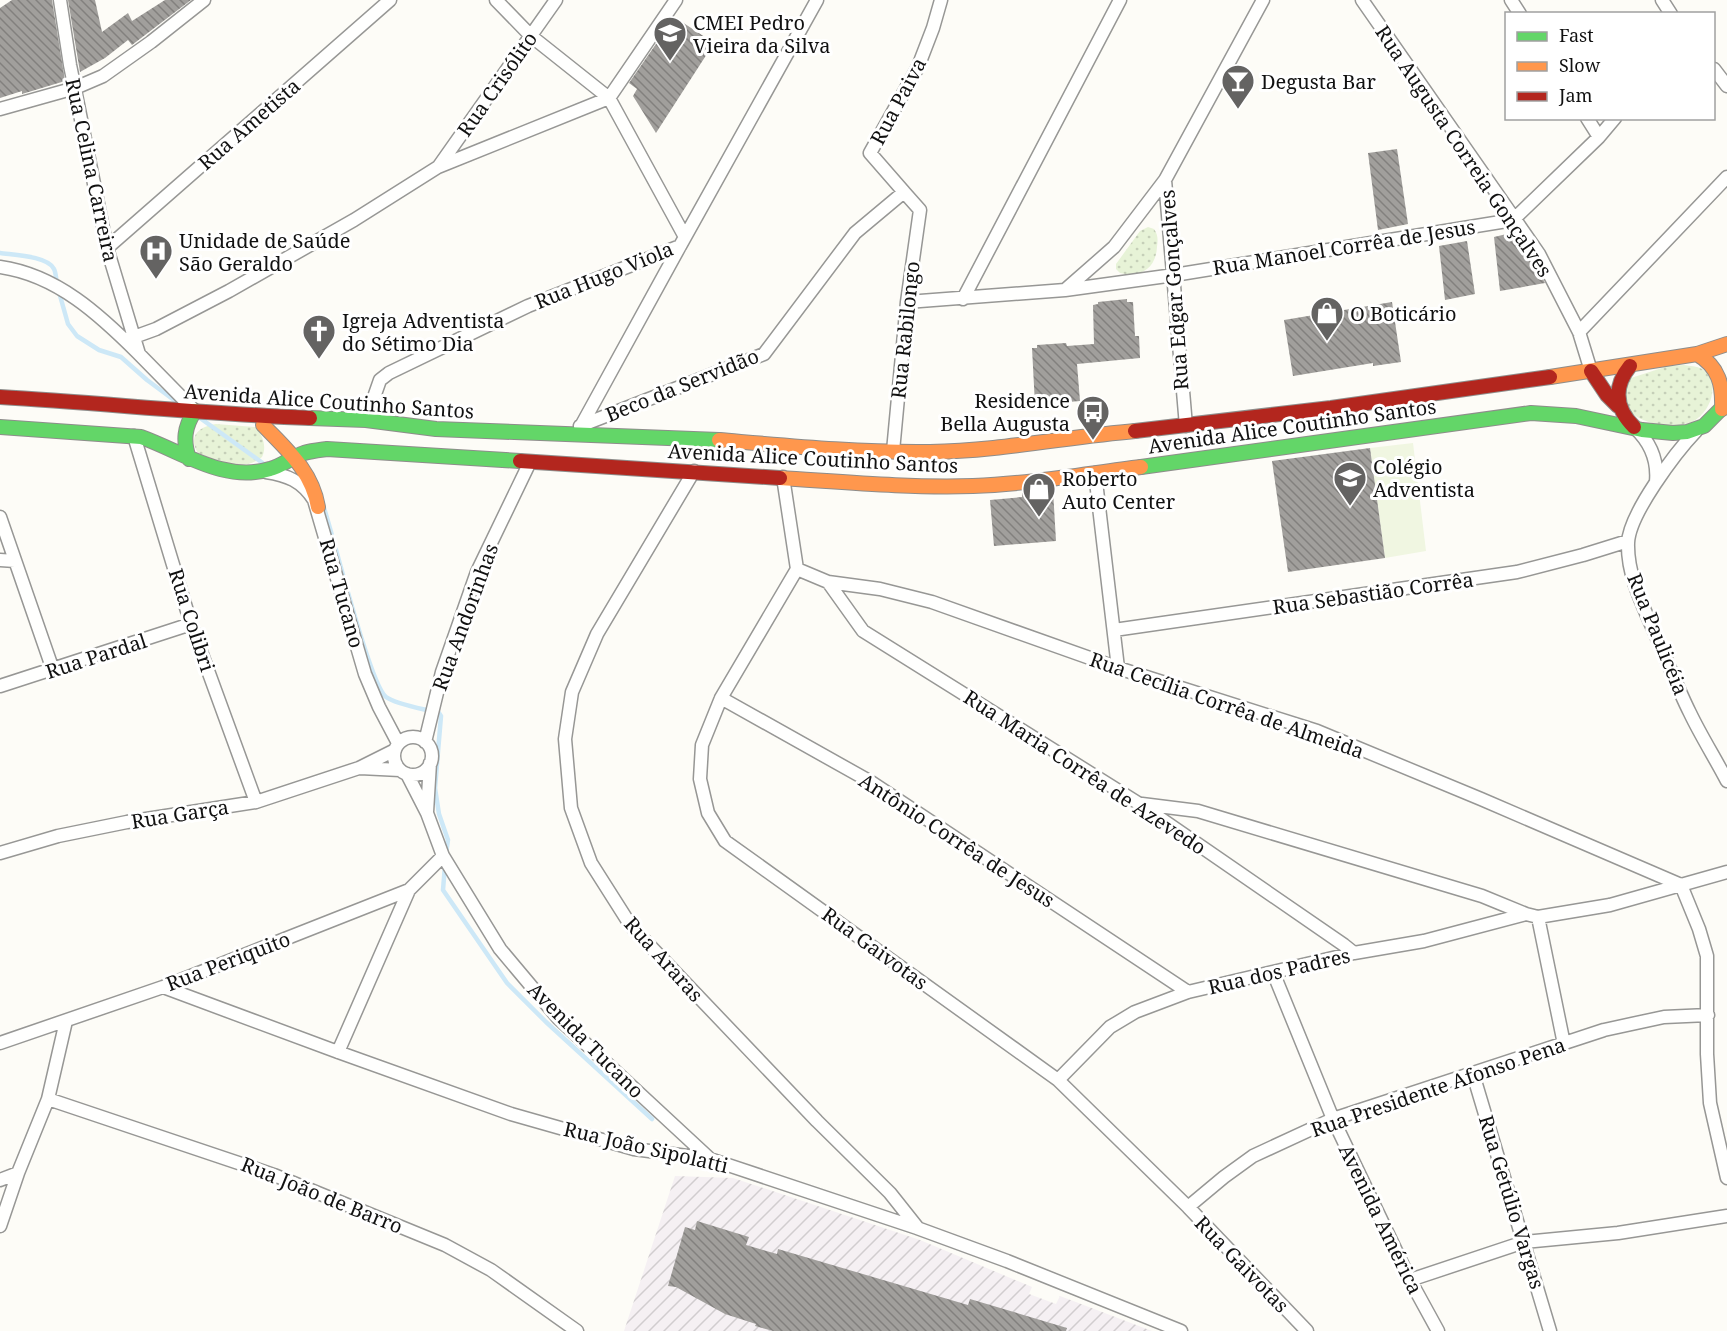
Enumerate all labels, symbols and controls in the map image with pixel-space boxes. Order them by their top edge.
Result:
place label: CMEI Pedro Vieira da Silva [693,9,831,59]
legend [1505,12,1715,120]
school or university icon: CMEI Pedro Vieira da Silva [652,15,688,62]
street label: Rua Augusta Correia Gonçalves [1369,20,1559,282]
text: Fast [1559,23,1594,47]
street label: Rua Crisólito [451,26,543,142]
street label: Rua Paiva [864,53,932,149]
text: Slow [1559,53,1601,77]
bar icon: Degusta Bar [1220,63,1256,110]
place label: Degusta Bar [1261,68,1377,95]
street label: Rua Ametista [192,72,306,176]
street label: Rua Celina Carreira [59,76,125,264]
text: Jam [1558,83,1593,107]
street label: Rua Edgar Gonçalves [1154,189,1194,391]
street label: Rua Manoel Corrêa de Jesus [1211,213,1477,281]
place label: Unidade de Saúde São Geraldo [179,227,350,277]
hospital icon: Unidade de Saúde São Geraldo [138,233,174,280]
street label: Rua Hugo Viola [531,235,677,315]
street label: Rua Rabilongo [884,260,926,400]
shop icon: O Boticário [1309,295,1345,342]
place label: O Boticário [1350,300,1457,327]
place label: Igreja Adventista do Sétimo Dia [342,307,505,357]
church icon: Igreja Adventista do Sétimo Dia [301,313,337,360]
street label: Beco da Servidão [601,342,763,428]
street label: Avenida Alice Coutinho Santos [183,377,475,425]
place label: Residence Bella Augusta [940,387,1070,437]
street label: Avenida Alice Coutinho Santos [1146,392,1438,460]
bus stop icon: Residence Bella Augusta [1075,394,1111,441]
street label: Avenida Alice Coutinho Santos [667,437,959,479]
place label: Colégio Adventista [1373,453,1475,503]
school or university icon: Colégio Adventista [1332,460,1368,507]
place label: Roberto Auto Center [1062,465,1176,515]
shop icon: Roberto Auto Center [1021,471,1057,518]
street label: Rua Tucano [313,535,371,651]
street label: Rua Andorinhas [426,540,504,694]
street label: Rua Colibri [163,565,222,676]
street label: Rua Sebastião Corrêa [1271,566,1475,620]
street label: Rua Paulicéia [1621,569,1695,699]
street label: Rua Pardal [42,627,150,685]
street label: Rua Cecília Corrêa de Almeida [1086,645,1368,765]
street label: Rua Maria Corrêa de Azevedo [959,683,1211,861]
street label: Antônio Corrêa de Jesus [854,767,1060,913]
street label: Rua Garça [129,793,231,835]
street label: Rua Gaivotas [817,900,933,996]
street label: Rua Araras [619,911,709,1007]
street label: Rua Periquito [162,925,294,997]
street label: Rua dos Padres [1205,942,1353,1000]
street label: Avenida Tucano [522,976,650,1104]
street label: Rua Presidente Afonso Pena [1307,1031,1569,1143]
street label: Rua Getúlio Vargas [1473,1112,1551,1292]
street label: Rua João Sipolatti [561,1115,731,1179]
street label: Avenida América [1333,1139,1429,1299]
street label: Rua João de Barro [237,1150,407,1240]
street label: Rua Gaivotas [1189,1210,1295,1318]

